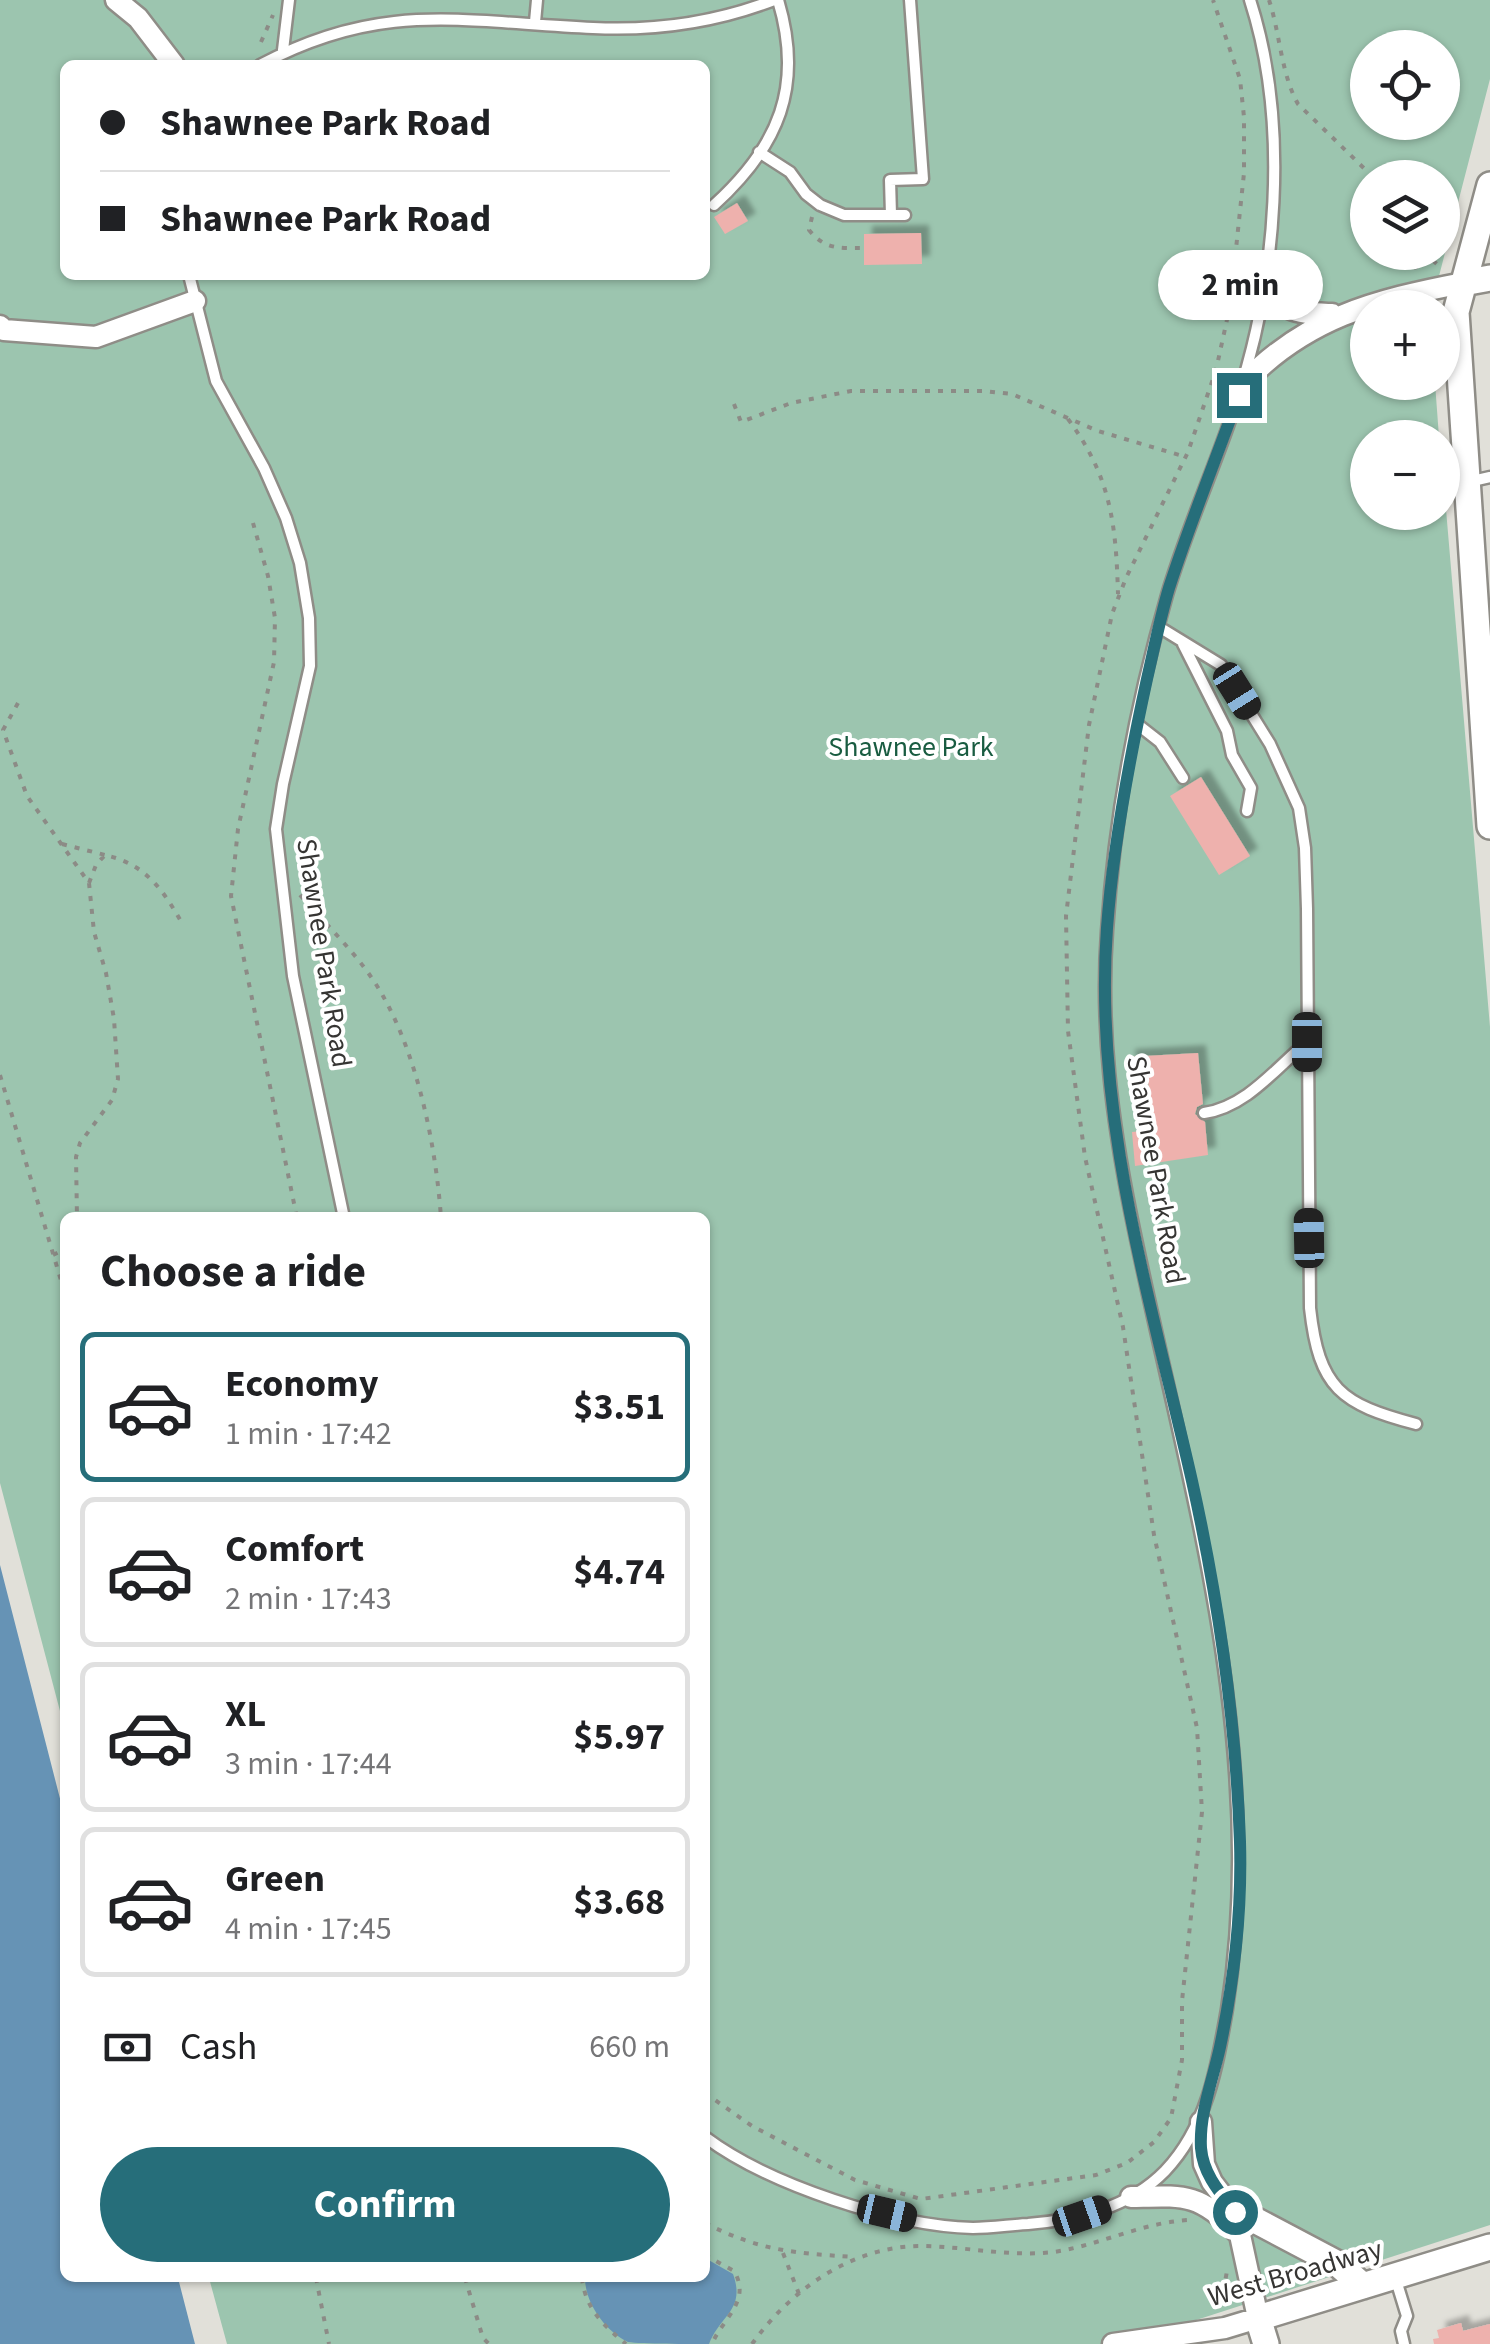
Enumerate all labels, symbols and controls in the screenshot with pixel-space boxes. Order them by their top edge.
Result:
map controls [1350,30,1460,530]
button: locate [1350,30,1460,140]
text: Shawnee Park Road [160,96,491,150]
button: layers [1350,160,1460,270]
text: Shawnee Park Road [160,192,491,246]
callout: 2 min [1156,250,1322,320]
text: 2 min [1202,262,1279,308]
button: + [1350,290,1460,400]
route end [1217,373,1262,418]
button: − [1350,420,1460,530]
car [1208,658,1266,724]
park label: Shawnee Park [828,727,994,767]
street label: Shawnee Park Road [286,836,362,1070]
car [1292,1012,1322,1072]
street label: Shawnee Park Road [1116,1053,1196,1287]
car [1293,1208,1325,1268]
text: Choose a ride [100,1240,366,1304]
text: Economy [225,1357,378,1411]
icon: car [105,1362,195,1452]
text: $3.51 [573,1380,665,1434]
text: 1 min · 17:42 [225,1411,392,1457]
text: Comfort [225,1522,364,1576]
icon: car [105,1527,195,1617]
text: $4.74 [573,1545,665,1599]
text: 2 min · 17:43 [225,1576,392,1622]
text: XL [225,1687,266,1741]
icon: car [105,1692,195,1782]
text: $5.97 [573,1710,665,1764]
text: 3 min · 17:44 [225,1741,392,1787]
text: Green [225,1852,325,1906]
icon: car [105,1857,195,1947]
text: $3.68 [573,1875,665,1929]
text: 4 min · 17:45 [225,1906,392,1952]
icon: cash [100,2020,155,2075]
text: Cash [180,2020,257,2074]
text: 660 m [589,2024,670,2070]
button: Confirm [100,2147,670,2262]
route start [1213,2190,1258,2235]
car [854,2192,920,2234]
car [1049,2192,1115,2240]
street label: West Broadway [1203,2229,1387,2317]

